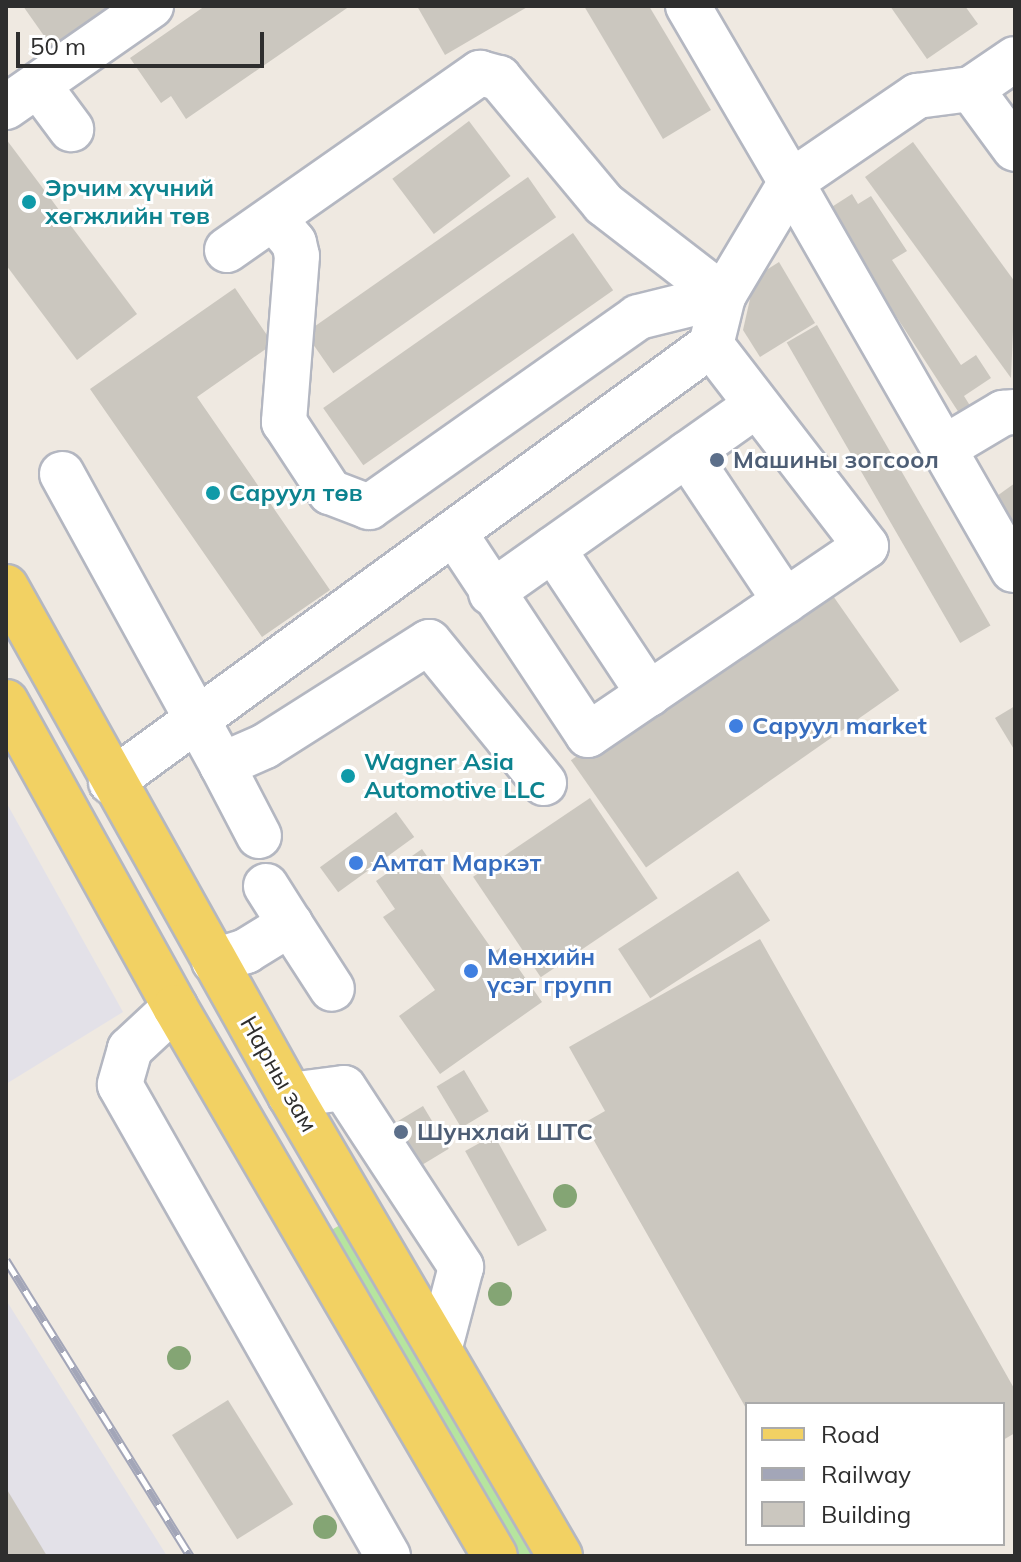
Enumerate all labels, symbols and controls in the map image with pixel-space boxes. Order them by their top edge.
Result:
scale bar [20,16,268,66]
text: 50 m [30,31,86,61]
place label: Эрчим хүчний хөгжлийн төв [45,174,214,230]
marker: Эрчим хүчний хөгжлийн төв [20,193,38,211]
place label: Машины зогсоол [733,446,939,474]
marker: Машины зогсоол [708,451,726,469]
place label: Саруул төв [229,479,363,507]
marker: Саруул төв [204,484,222,502]
place label: Саруул market [752,712,927,740]
marker: Саруул market [727,717,745,735]
place label: Wagner Asia Automotive LLC [364,748,545,804]
marker: Wagner Asia Automotive LLC [339,767,357,785]
place label: Амтат Маркэт [372,849,541,877]
marker: Амтат Маркэт [347,854,365,872]
place label: Мөнхийн үсэг групп [487,943,612,999]
marker: Мөнхийн үсэг групп [462,962,480,980]
street label: Нарны зам [234,1011,324,1137]
place label: Шунхлай ШТС [417,1118,593,1146]
marker: Шунхлай ШТС [392,1123,410,1141]
legend [745,1402,1005,1546]
text: Road [821,1419,880,1449]
text: Railway [821,1459,911,1489]
text: Building [821,1499,911,1529]

